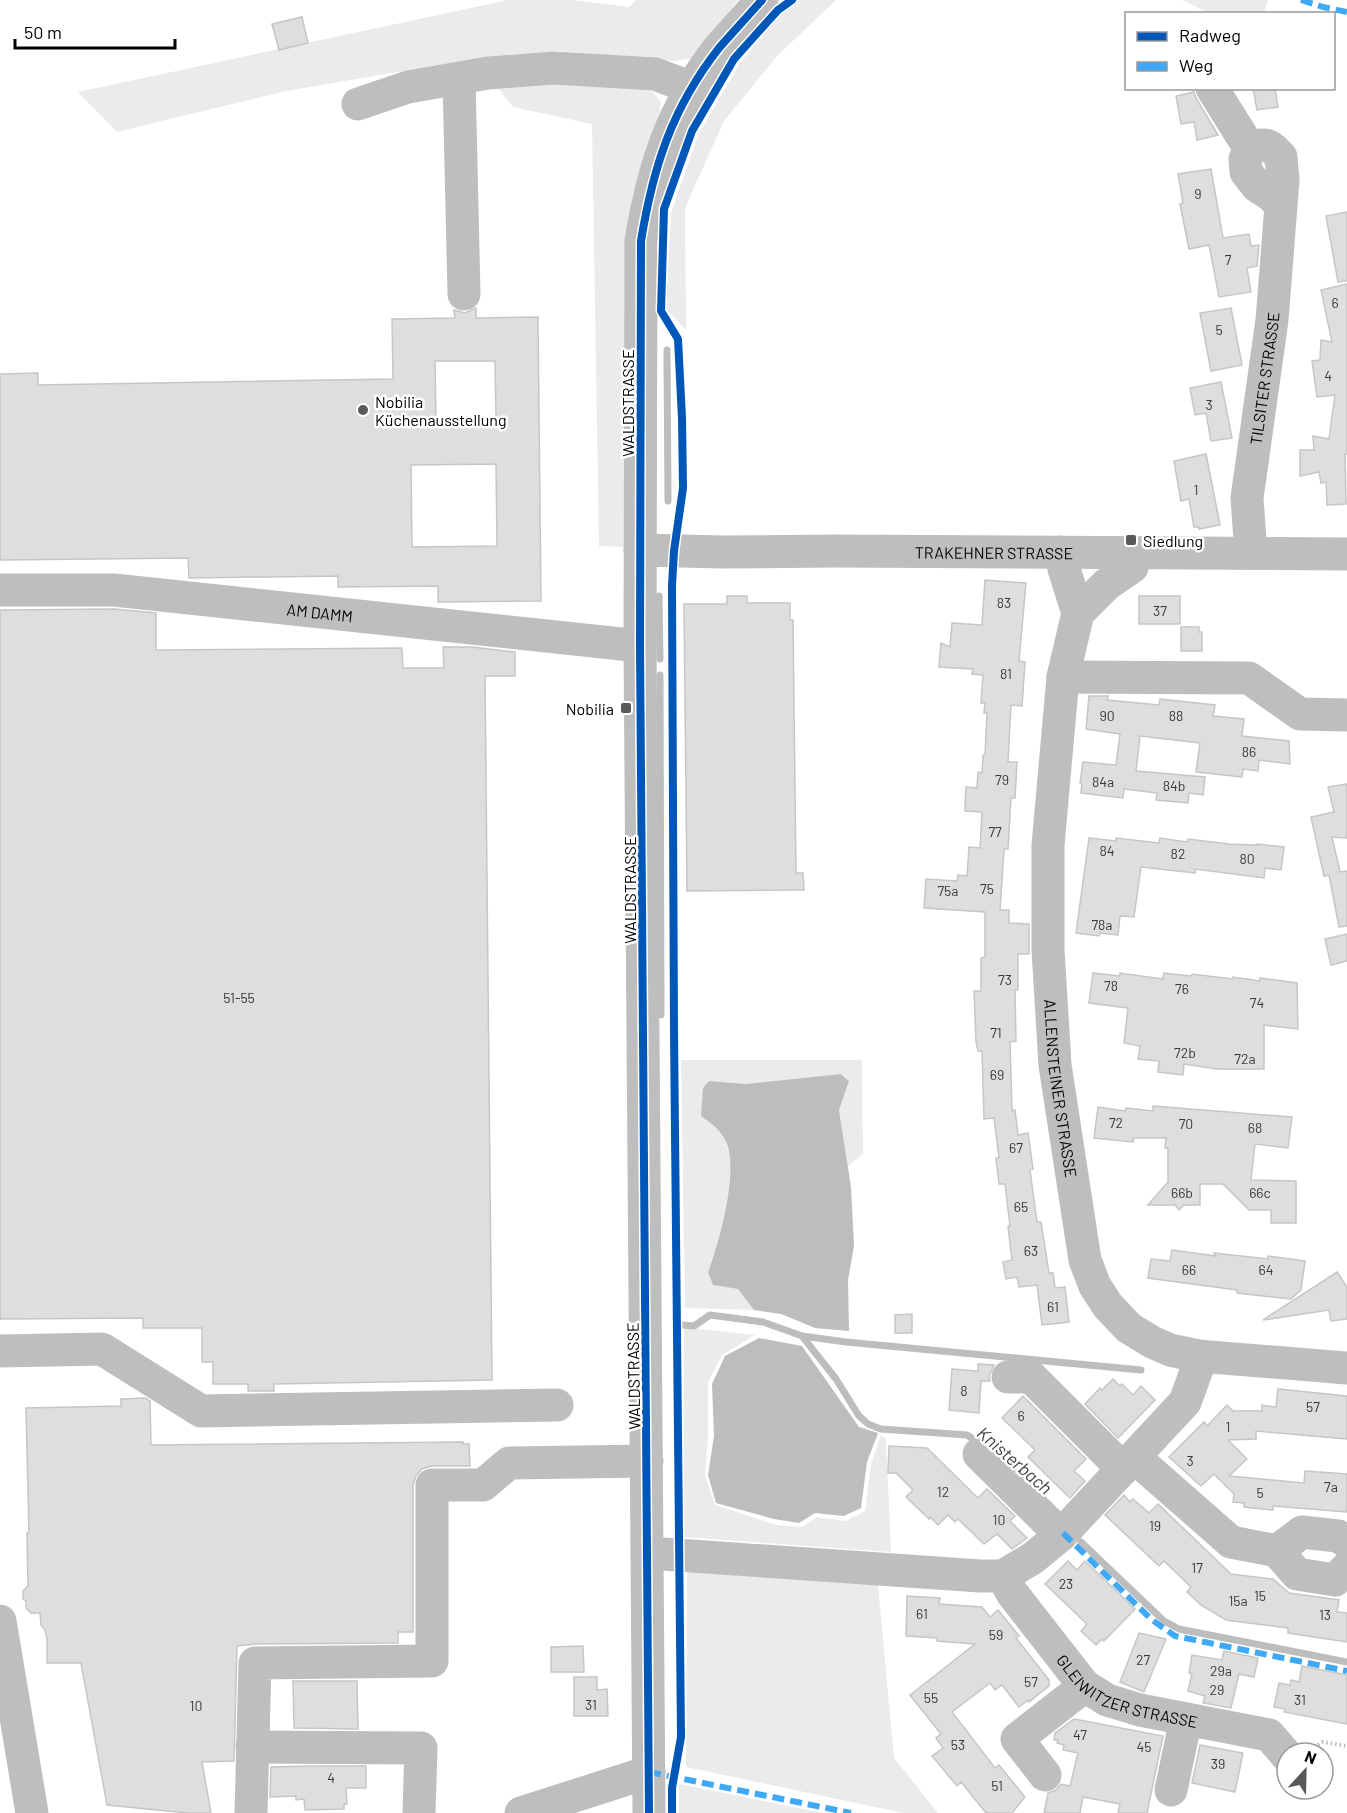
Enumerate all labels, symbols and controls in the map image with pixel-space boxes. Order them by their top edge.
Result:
scale bar [15,12,176,50]
legend [1125,12,1335,90]
text: 50 m [24,21,62,43]
text: Radweg [1179,24,1241,46]
text: Weg [1179,54,1213,76]
house number: 9 [1194,185,1202,202]
house number: 7 [1225,251,1232,268]
house number: 6 [1331,294,1339,311]
street label: TILSITER STRASSE [1245,311,1282,446]
house number: 5 [1215,321,1223,338]
street label: WALDSTRASSE [618,349,637,457]
house number: 4 [1324,367,1332,384]
place label: Nobilia Küchenausstellung [375,392,507,429]
house number: 3 [1205,396,1213,413]
marker: Nobilia Küchenausstellung [356,403,370,417]
house number: 1 [1194,481,1198,498]
place label: Siedlung [1143,531,1203,550]
marker: Siedlung [1124,533,1138,547]
street label: TRAKEHNER STRASSE [915,542,1073,562]
house number: 83 [997,594,1011,611]
street label: AM DAMM [286,599,354,625]
house number: 37 [1153,602,1167,619]
house number: 81 [1000,665,1012,682]
place label: Nobilia [566,699,614,718]
marker: Nobilia [619,701,633,715]
house number: 90 [1099,707,1115,724]
house number: 88 [1169,707,1183,724]
house number: 86 [1242,743,1256,760]
house number: 79 [995,771,1009,788]
house number: 84a [1092,773,1114,790]
house number: 84b [1163,777,1185,794]
house number: 77 [988,823,1002,840]
street label: WALDSTRASSE [620,836,639,944]
house number: 84 [1099,842,1115,859]
house number: 82 [1171,845,1185,862]
house number: 80 [1239,850,1255,867]
house number: 75 [980,880,994,897]
house number: 75a [938,882,958,899]
house number: 78a [1091,916,1113,933]
house number: 73 [998,971,1012,988]
house number: 78 [1104,977,1118,994]
house number: 76 [1175,980,1189,997]
house number: 51-55 [223,989,255,1006]
house number: 74 [1250,994,1264,1011]
street label: ALLENSTEINER STRASSE [1042,998,1082,1179]
house number: 71 [990,1024,1002,1041]
house number: 72b [1174,1044,1196,1061]
house number: 72a [1234,1050,1256,1067]
house number: 69 [990,1066,1004,1083]
house number: 72 [1109,1114,1123,1131]
house number: 70 [1179,1115,1193,1132]
house number: 68 [1248,1119,1262,1136]
house number: 67 [1009,1139,1023,1156]
house number: 66b [1171,1184,1193,1201]
house number: 66c [1249,1184,1271,1201]
house number: 65 [1014,1198,1028,1215]
house number: 63 [1024,1242,1038,1259]
house number: 66 [1182,1261,1196,1278]
house number: 64 [1259,1261,1273,1278]
house number: 61 [1047,1298,1059,1315]
street label: WALDSTRASSE [623,1322,643,1430]
house number: 8 [960,1382,968,1399]
house number: 57 [1306,1398,1320,1415]
house number: 6 [1017,1407,1025,1424]
house number: 1 [1226,1418,1230,1435]
water label: Knisterbach [973,1421,1057,1499]
house number: 3 [1186,1452,1194,1469]
house number: 7a [1324,1478,1338,1495]
house number: 12 [937,1483,949,1500]
house number: 5 [1256,1484,1264,1501]
house number: 10 [993,1511,1005,1528]
house number: 19 [1149,1517,1161,1534]
house number: 17 [1191,1559,1203,1576]
house number: 23 [1059,1575,1073,1592]
house number: 15 [1254,1587,1266,1604]
house number: 15a [1228,1592,1248,1609]
house number: 61 [916,1605,928,1622]
house number: 13 [1319,1606,1331,1623]
house number: 59 [989,1626,1003,1643]
street label: GLEIWITZER STRASSE [1054,1650,1200,1731]
house number: 27 [1136,1651,1150,1668]
house number: 29a [1210,1662,1232,1679]
house number: 57 [1024,1673,1038,1690]
house number: 29 [1210,1681,1224,1698]
house number: 55 [924,1689,938,1706]
house number: 31 [1294,1691,1306,1708]
house number: 31 [585,1696,597,1713]
house number: 10 [190,1697,202,1714]
house number: 47 [1073,1726,1087,1743]
house number: 53 [951,1736,965,1753]
house number: 45 [1137,1738,1151,1755]
north arrow [1275,1741,1335,1801]
text: N [1302,1746,1319,1767]
house number: 39 [1211,1755,1225,1772]
house number: 4 [327,1769,335,1786]
house number: 51 [991,1777,1003,1794]

